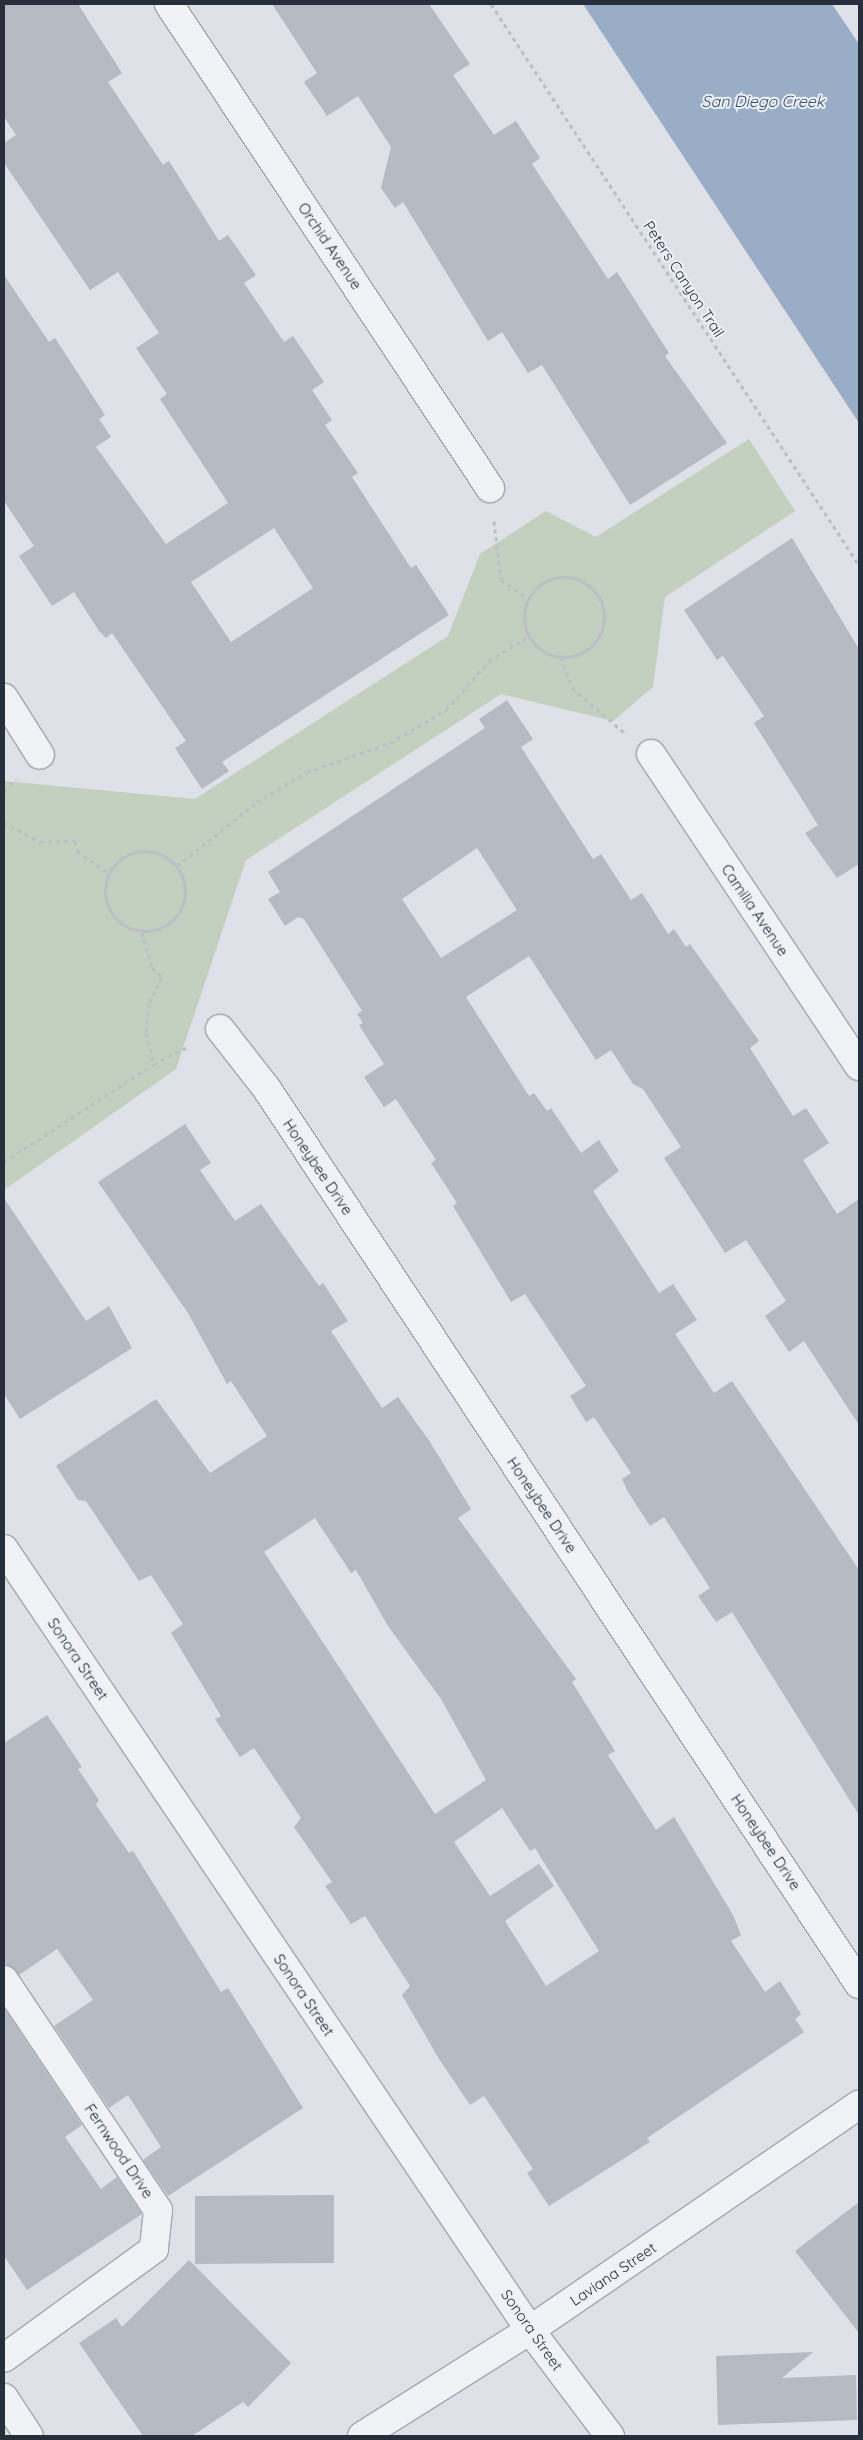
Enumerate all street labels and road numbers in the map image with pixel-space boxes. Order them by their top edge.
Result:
street label: Orchid Avenue [294,199,366,293]
street label: Peters Canyon Trail [640,218,728,340]
street label: Camilia Avenue [718,861,792,959]
street label: Honeybee Drive [279,1116,357,1218]
street label: Honeybee Drive [503,1454,581,1556]
street label: Sonora Street [44,1615,112,1703]
street label: Honeybee Drive [727,1791,805,1893]
street label: Sonora Street [270,1951,338,2039]
street label: Fernwood Drive [81,2100,157,2202]
street label: Laviana Street [567,2239,659,2309]
street label: Sonora Street [497,2286,567,2374]

